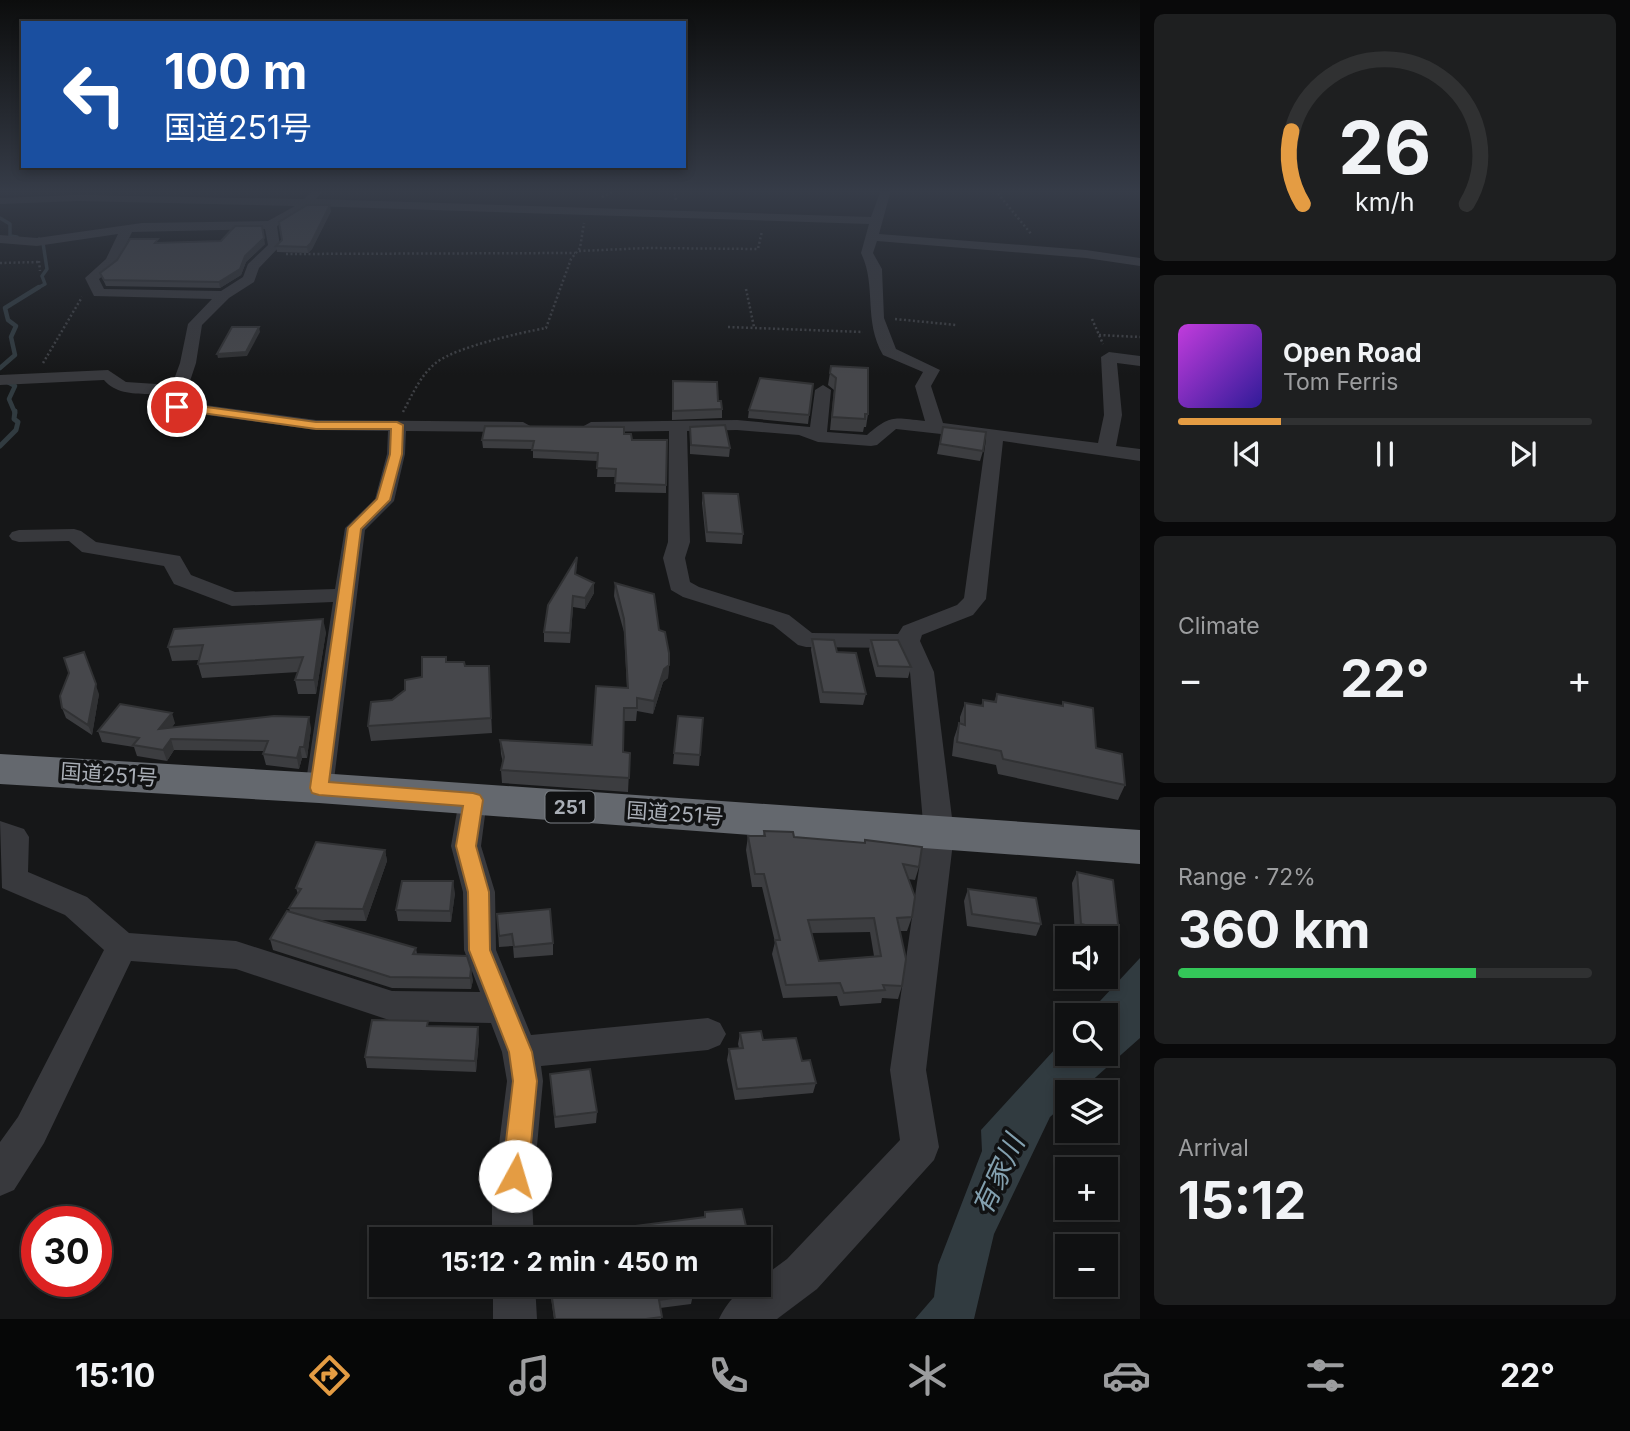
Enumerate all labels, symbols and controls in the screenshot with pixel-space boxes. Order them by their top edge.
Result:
text: 100 m [164,42,308,101]
icon: left [49,49,140,140]
text: 26 [1338,103,1432,192]
text: 国道251号 [164,108,312,147]
text: km/h [1355,186,1415,216]
text: Open Road [1283,337,1422,368]
text: Tom Ferris [1283,368,1398,396]
pin [147,377,207,437]
icon: arrive [158,388,196,426]
icon: previous [1228,435,1266,473]
icon: pause [1366,435,1404,473]
icon: next [1504,435,1542,473]
text: Climate [1178,612,1260,640]
text: 22° [1340,647,1430,710]
text: − [1178,656,1203,702]
text: + [1567,656,1592,702]
street label: 国道251号 [60,759,158,790]
road number: 251 [546,792,594,822]
street label: 国道251号 [626,798,724,829]
text: Range · 72% [1178,863,1316,891]
text: 360 km [1178,898,1370,961]
map controls [1055,926,1118,1297]
button: sound [1055,926,1118,989]
button: search [1055,1003,1118,1066]
button: layers [1055,1080,1118,1143]
water label: 有家川 [965,1127,1032,1220]
text: Arrival [1178,1134,1249,1162]
position arrow [478,1139,552,1213]
button: + [1055,1157,1118,1220]
text: 15:12 [1178,1169,1306,1232]
speed limit sign: 30 [21,1206,112,1297]
button: − [1055,1234,1118,1297]
text: 15:12 · 2 min · 450 m [441,1246,699,1277]
icon: directions [305,1351,354,1400]
icon: music [505,1351,554,1400]
icon: phone [704,1351,753,1400]
icon: climate [903,1351,952,1400]
icon: car [1102,1351,1151,1400]
icon: filters [1301,1351,1350,1400]
text: 15:10 [75,1356,155,1395]
text: 22° [1500,1356,1555,1395]

